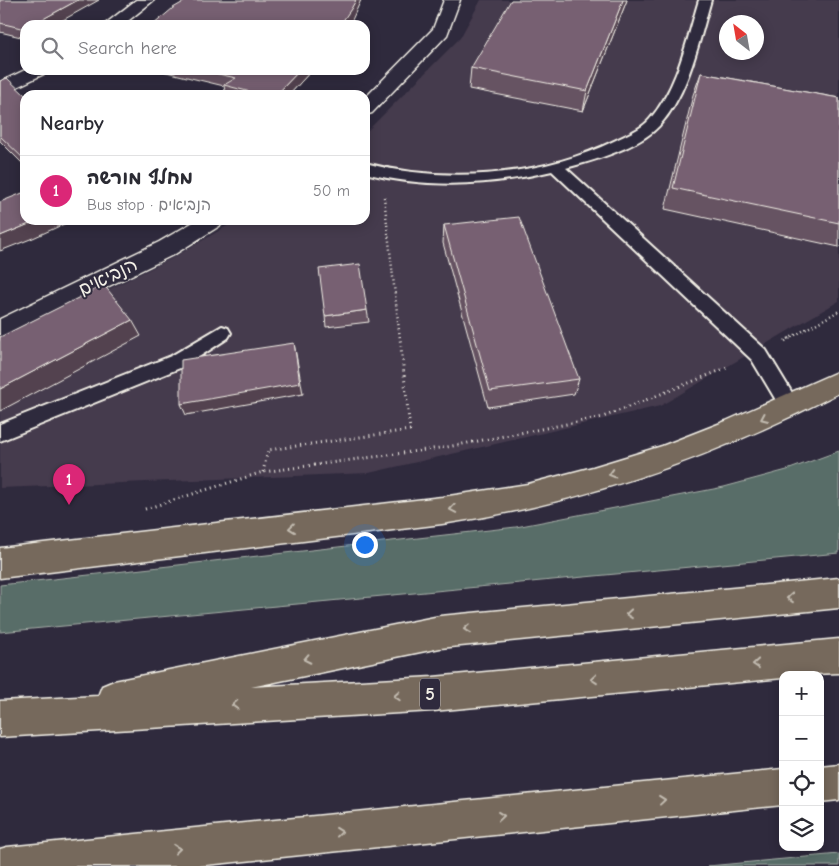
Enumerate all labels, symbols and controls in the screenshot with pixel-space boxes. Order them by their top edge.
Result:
north arrow [719,15,764,60]
search box [20,20,370,75]
icon: search [38,34,66,62]
text: Search here [78,37,177,59]
text: Nearby [40,111,104,135]
text: מחלף מורשה [87,167,193,189]
text: 1 [53,182,59,200]
text: 50 m [313,182,350,200]
text: Bus stop · הנביאים [87,196,211,214]
street label: הנביאים [75,253,141,301]
one-way arrow [760,411,769,422]
pin: 1 [53,464,85,505]
one-way arrow [607,468,616,479]
one-way arrow [449,503,457,513]
one-way arrow [287,522,295,533]
your location [352,532,378,558]
one-way arrow [786,592,794,603]
one-way arrow [624,608,632,619]
one-way arrow [463,623,471,634]
one-way arrow [303,653,312,664]
one-way arrow [751,658,759,669]
map controls [779,671,824,851]
button: + [779,671,824,716]
one-way arrow [590,673,598,684]
road number: 5 [420,679,440,710]
one-way arrow [393,690,401,701]
one-way arrow [231,700,239,711]
button: − [779,716,824,761]
button: locate [779,761,824,806]
one-way arrow [659,795,667,806]
button: layers [779,806,824,851]
one-way arrow [497,811,505,822]
one-way arrow [335,827,343,838]
one-way arrow [174,844,182,855]

